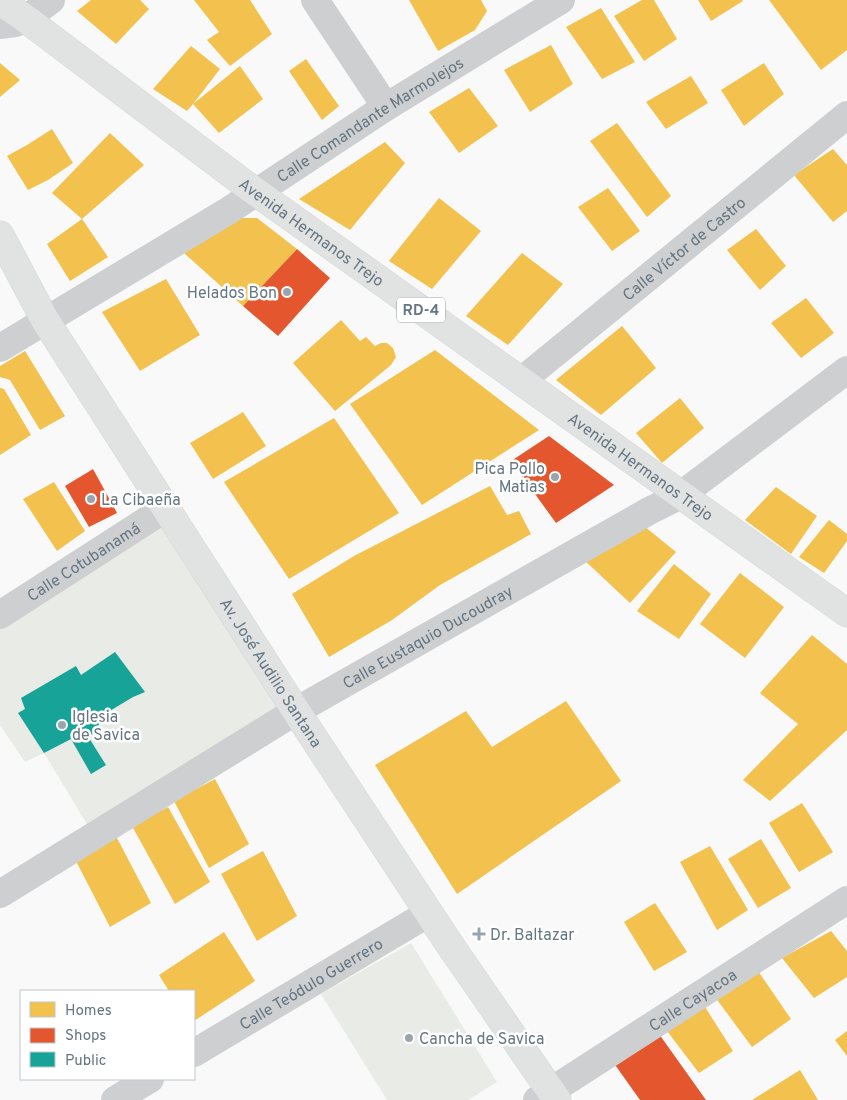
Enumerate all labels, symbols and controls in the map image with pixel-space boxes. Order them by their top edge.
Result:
street label: Calle Comandante Marmolejos [274,54,468,188]
street label: Avenida Hermanos Trejo [234,175,387,292]
street label: Calle Víctor de Castro [619,193,751,306]
place label: Helados Bon [187,284,277,304]
marker: Helados Bon [281,286,293,298]
road number: RD-4 [397,298,445,322]
street label: Avenida Hermanos Trejo [563,409,716,526]
place label: Pica Pollo Matias [474,460,545,498]
marker: Pica Pollo Matias [549,471,561,483]
place label: La Cibaeña [101,491,181,511]
marker: La Cibaeña [85,493,97,505]
street label: Calle Cotubanamá [24,519,145,607]
street label: Calle Eustaquio Ducoudray [340,582,517,694]
street label: Av. José Audilio Santana [214,595,325,752]
place label: Iglesia de Savica [72,708,140,746]
marker: Iglesia de Savica [56,719,68,731]
place label: Dr. Baltazar [490,926,575,946]
marker: Dr. Baltazar [472,927,486,941]
street label: Calle Teódulo Guerrero [236,935,387,1036]
street label: Calle Cayacoa [646,966,741,1037]
legend [20,990,195,1080]
text: Homes [65,1002,112,1021]
text: Shops [65,1027,106,1046]
place label: Cancha de Savica [419,1030,544,1050]
marker: Cancha de Savica [403,1032,415,1044]
text: Public [65,1052,106,1071]

